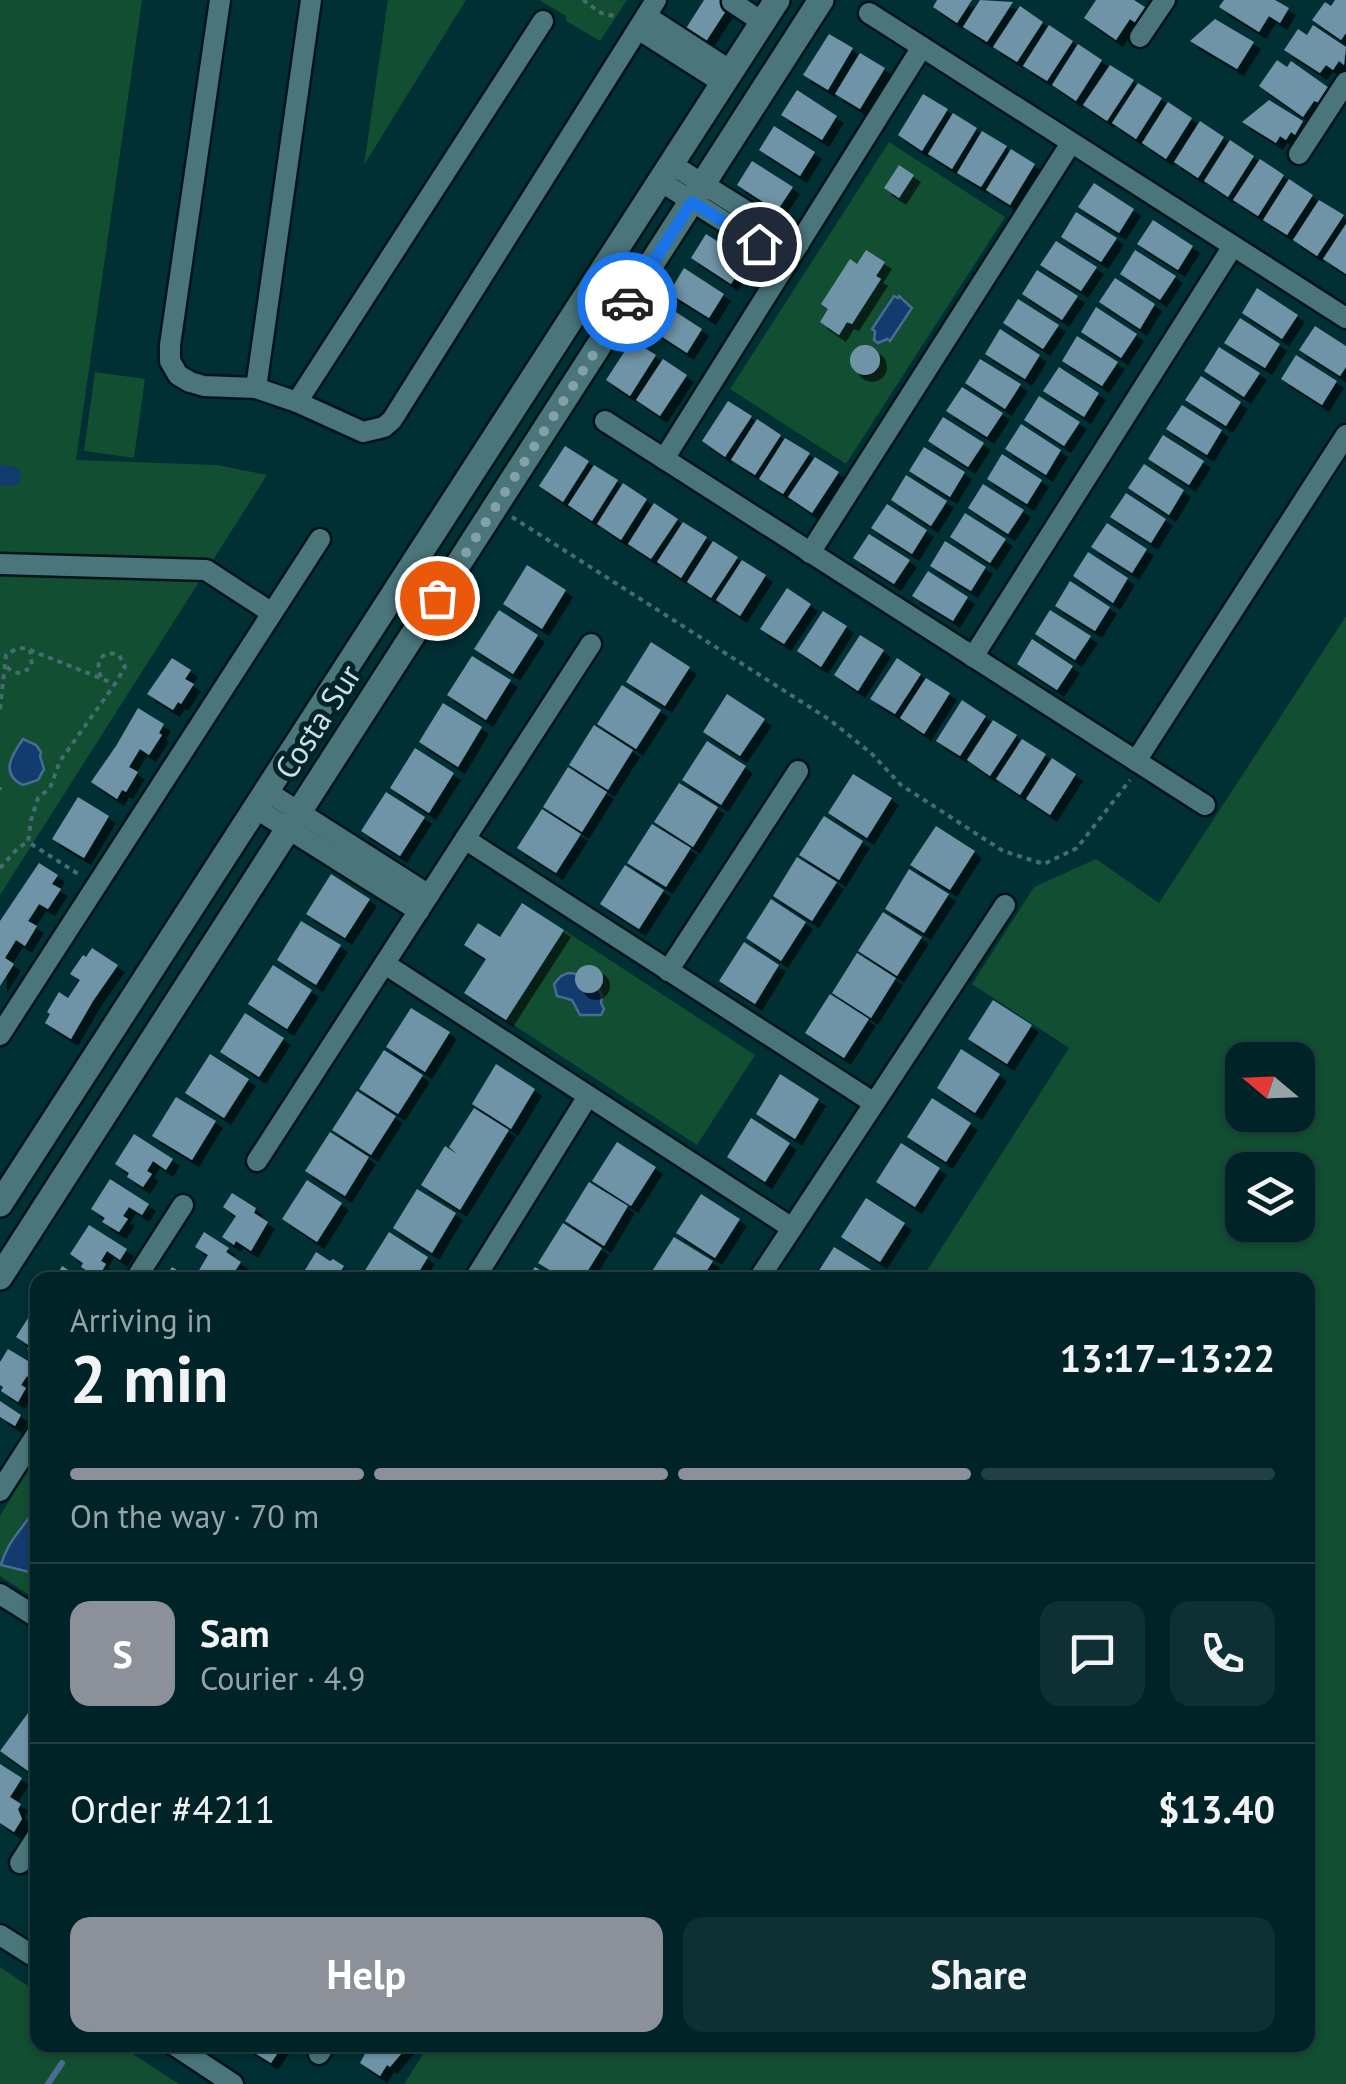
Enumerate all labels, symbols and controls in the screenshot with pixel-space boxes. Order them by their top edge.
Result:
pin [717,202,802,287]
icon: home [732,217,787,272]
courier [577,252,677,352]
icon: car [600,275,655,330]
pin [395,556,480,641]
icon: bag [410,571,465,626]
street label: Costa Sur [265,656,370,787]
north arrow [1225,1042,1315,1132]
map controls [1225,1042,1315,1242]
button: layers [1225,1152,1315,1242]
text: Arriving in [70,1299,212,1341]
text: 13:17–13:22 [1060,1333,1275,1382]
text: 2 min [70,1336,229,1420]
text: On the way · 70 m [70,1495,319,1537]
button: chat [1040,1601,1145,1706]
button: phone [1170,1601,1275,1706]
text: Sam [200,1608,270,1657]
text: S [112,1629,133,1678]
text: Courier · 4.9 [200,1657,366,1699]
text: Order #4211 [70,1784,275,1833]
text: $13.40 [1158,1784,1275,1833]
button: Help [70,1917,663,2032]
button: Share [683,1917,1275,2032]

